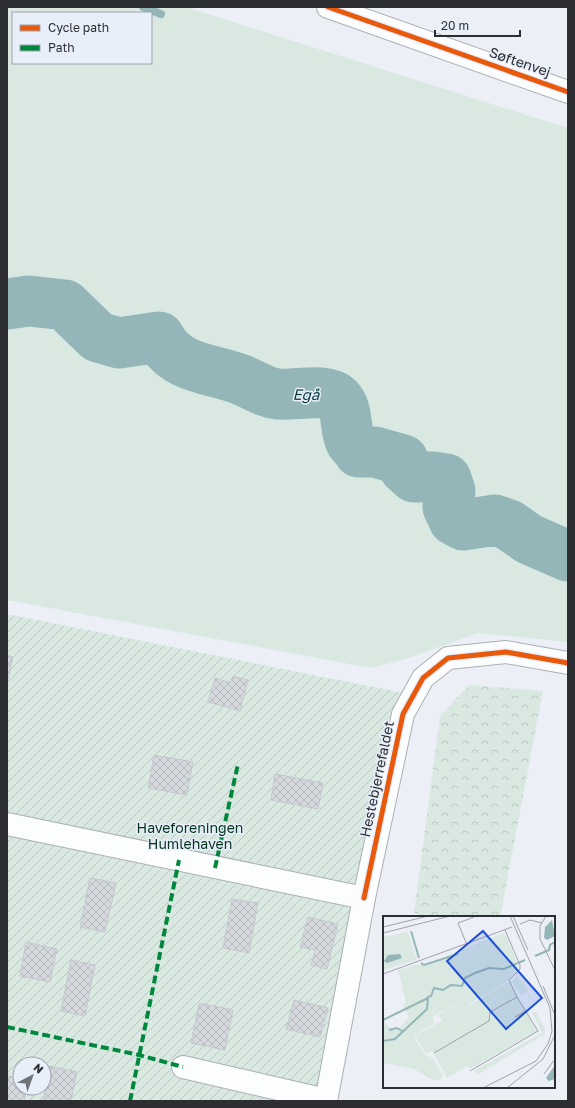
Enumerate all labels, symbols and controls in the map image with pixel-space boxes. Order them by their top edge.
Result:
legend [12,12,152,64]
scale bar [435,12,520,38]
text: 20 m [441,18,469,33]
text: Cycle path [48,20,109,35]
text: Path [48,40,75,55]
street label: Søftenvej [487,43,553,80]
water label: Egå [292,385,320,404]
street label: Hestebjerrefaldet [356,719,397,839]
park label: Haveforeningen Humlehaven [137,819,243,852]
inset map [383,916,555,1088]
north arrow [12,1056,52,1096]
text: N [31,1060,46,1076]

